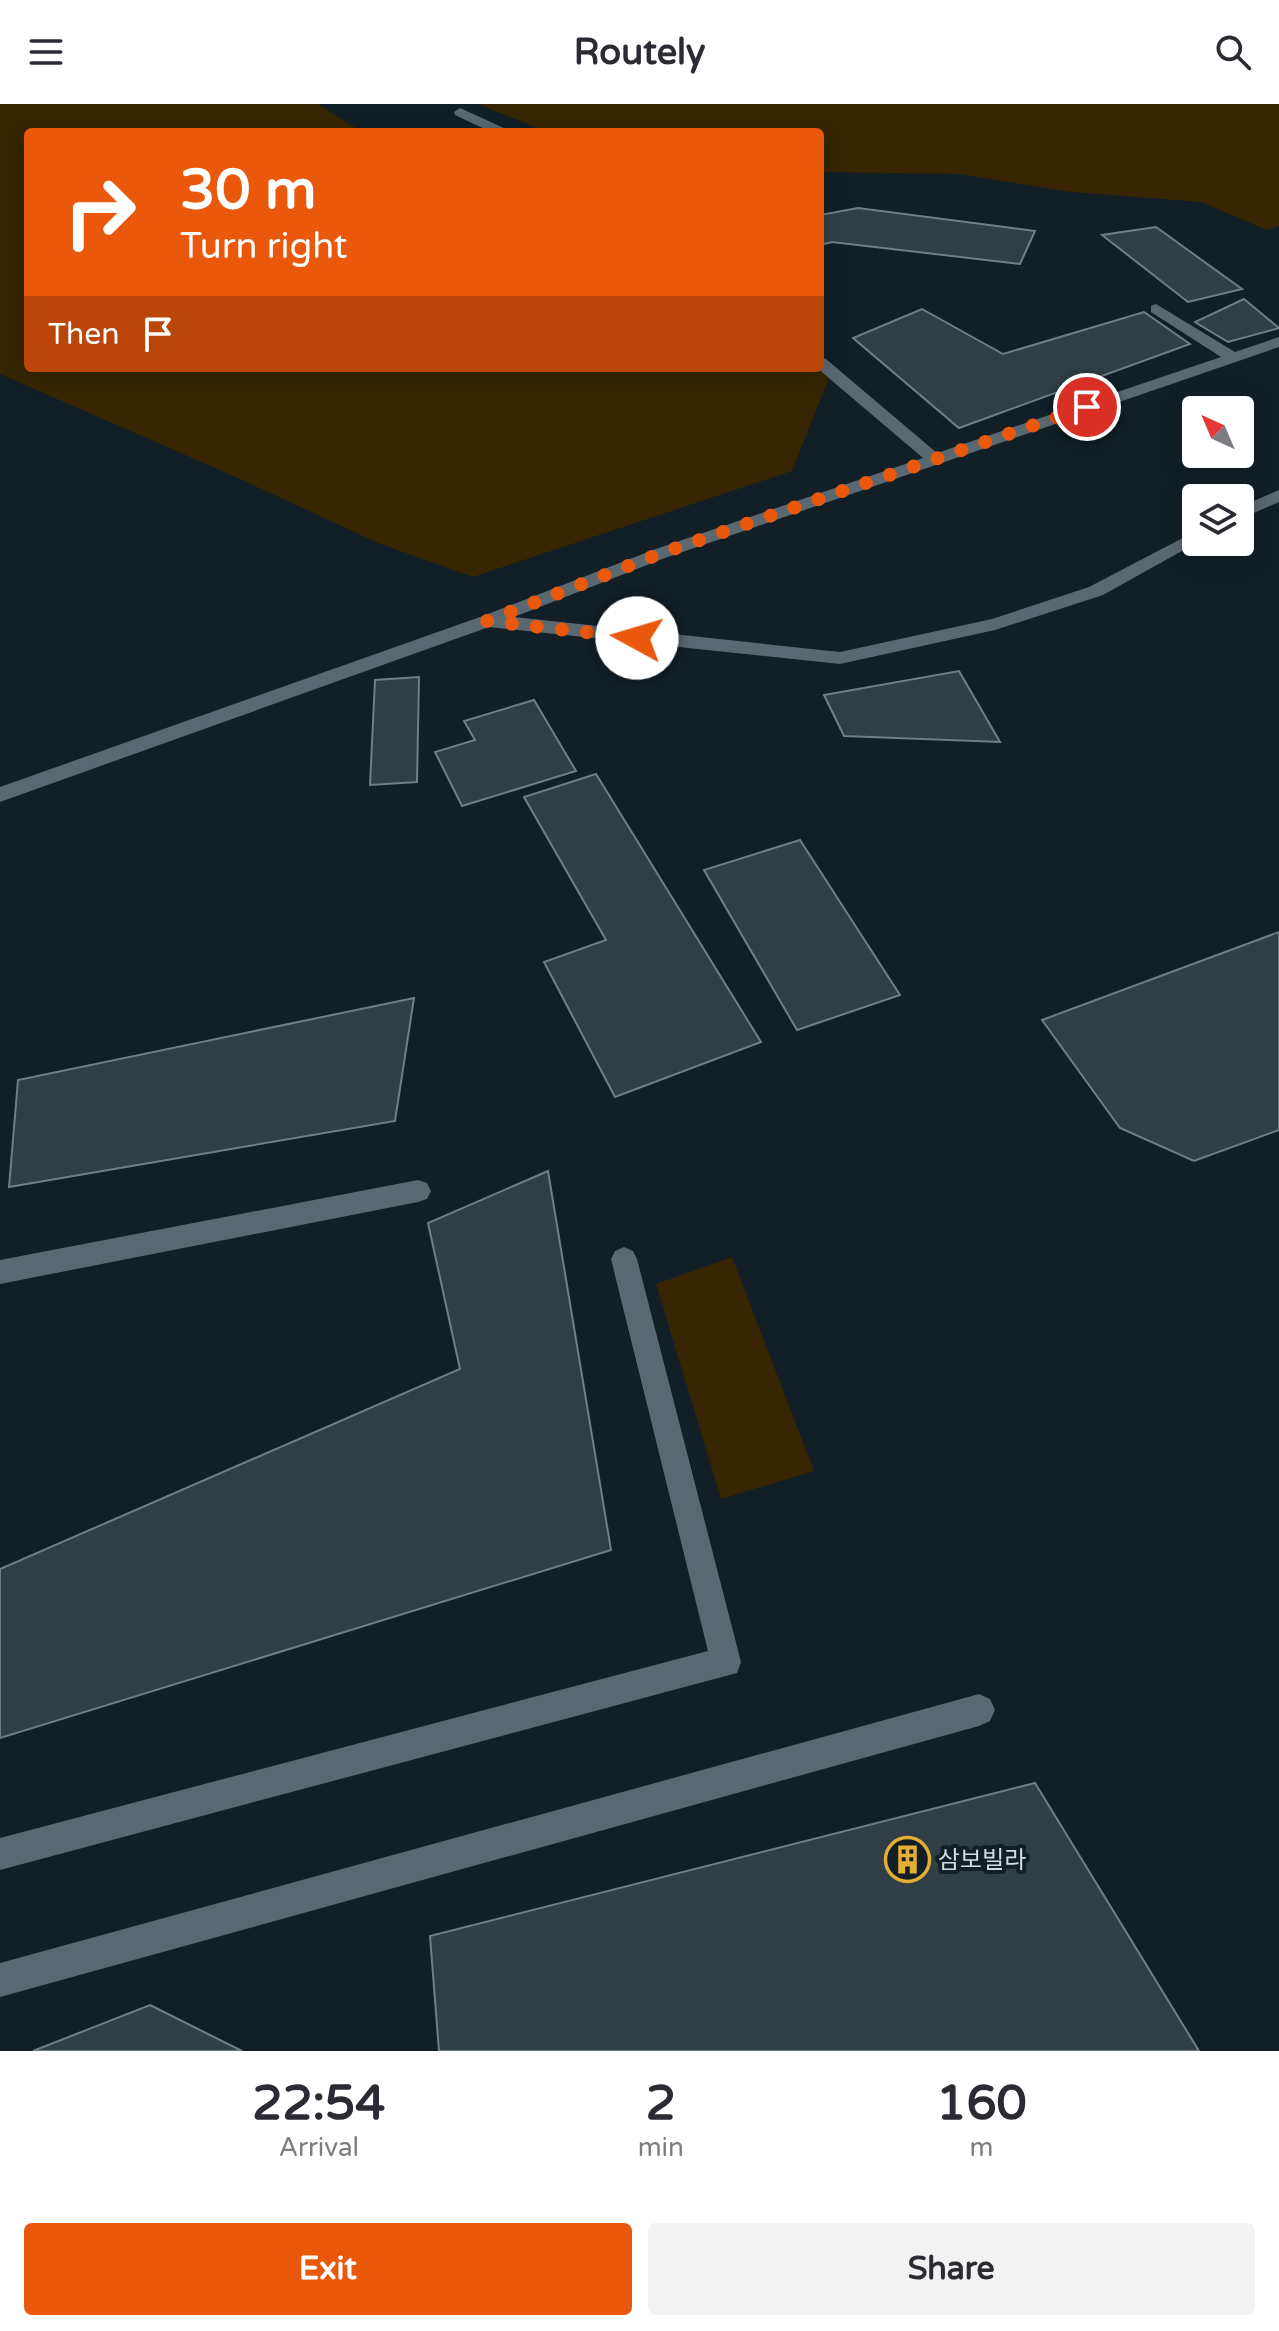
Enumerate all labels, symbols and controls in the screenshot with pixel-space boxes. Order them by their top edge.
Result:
icon: menu [24,30,68,74]
icon: search [1211,30,1255,74]
text: Routely [574,31,705,74]
text: 30 m [180,157,316,224]
icon: right [48,160,152,264]
text: Turn right [180,225,347,268]
icon: arrive [136,312,180,356]
text: Then [48,316,120,353]
pin [1053,373,1121,441]
icon: arrive [1065,385,1109,429]
north arrow [1182,396,1254,468]
map controls [1182,396,1254,556]
button: layers [1182,484,1254,556]
position arrow [595,596,679,680]
building icon: 삼보빌라 [883,1836,931,1884]
place label: 삼보빌라 [938,1846,1026,1875]
text: 22:54 [252,2075,385,2133]
text: 2 [646,2075,676,2133]
text: 160 [936,2075,1027,2133]
text: Arrival [279,2132,359,2163]
text: min [638,2132,684,2163]
text: m [970,2132,993,2163]
button: Exit [24,2223,632,2315]
button: Share [648,2223,1255,2315]

